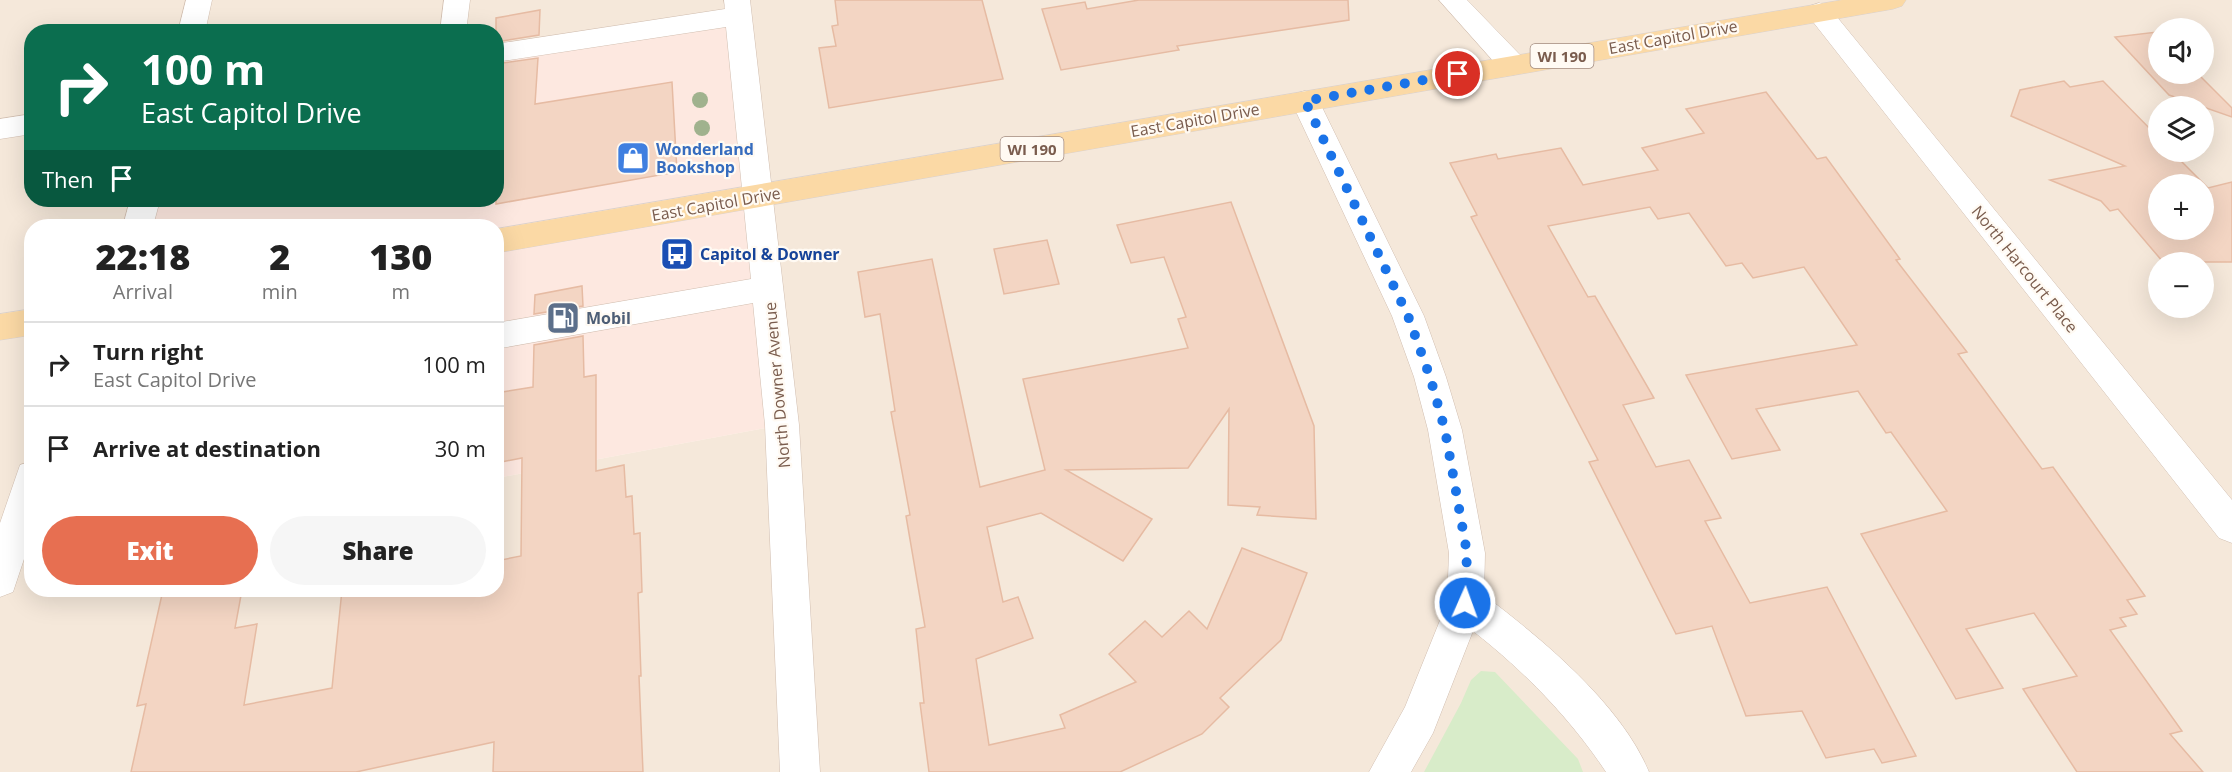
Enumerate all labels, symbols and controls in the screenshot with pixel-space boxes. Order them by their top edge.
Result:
street label: East Capitol Drive [1607,15,1739,59]
map controls [2148,18,2214,318]
button: sound [2148,18,2214,84]
text: 100 m [141,40,265,97]
road number: WI 190 [1530,44,1594,68]
icon: right [42,48,120,126]
pin [1432,48,1483,99]
icon: arrive [1441,57,1474,90]
text: East Capitol Drive [141,94,362,131]
button: layers [2148,96,2214,162]
street label: East Capitol Drive [1129,98,1261,142]
road number: WI 190 [1000,137,1064,161]
place label: Wonderland Bookshop [656,138,754,178]
shop icon: Wonderland Bookshop [615,140,651,176]
icon: arrive [105,162,138,195]
text: Then [42,164,93,194]
button: + [2148,174,2214,240]
street label: East Capitol Drive [650,182,782,226]
street label: North Harcourt Place [1967,201,2083,337]
text: 22:18 [96,232,190,281]
text: 2 [269,232,290,281]
text: 130 [369,232,432,281]
bus stop icon: Capitol & Downer [659,236,695,272]
place label: Capitol & Downer [700,243,840,265]
button: − [2148,252,2214,318]
text: Arrival [113,278,173,305]
text: min [262,278,298,305]
text: m [392,278,410,305]
fuel station icon: Mobil [545,300,581,336]
street label: North Downer Avenue [759,301,795,469]
place label: Mobil [586,307,631,329]
text: Turn right [93,336,204,366]
icon: right [42,348,75,381]
text: 100 m [422,349,486,379]
text: East Capitol Drive [93,366,256,393]
icon: arrive [42,432,75,465]
text: Arrive at destination [93,433,321,463]
text: 30 m [435,433,486,463]
button: Exit [42,516,258,585]
button: Share [270,516,486,585]
position arrow [1433,571,1497,635]

